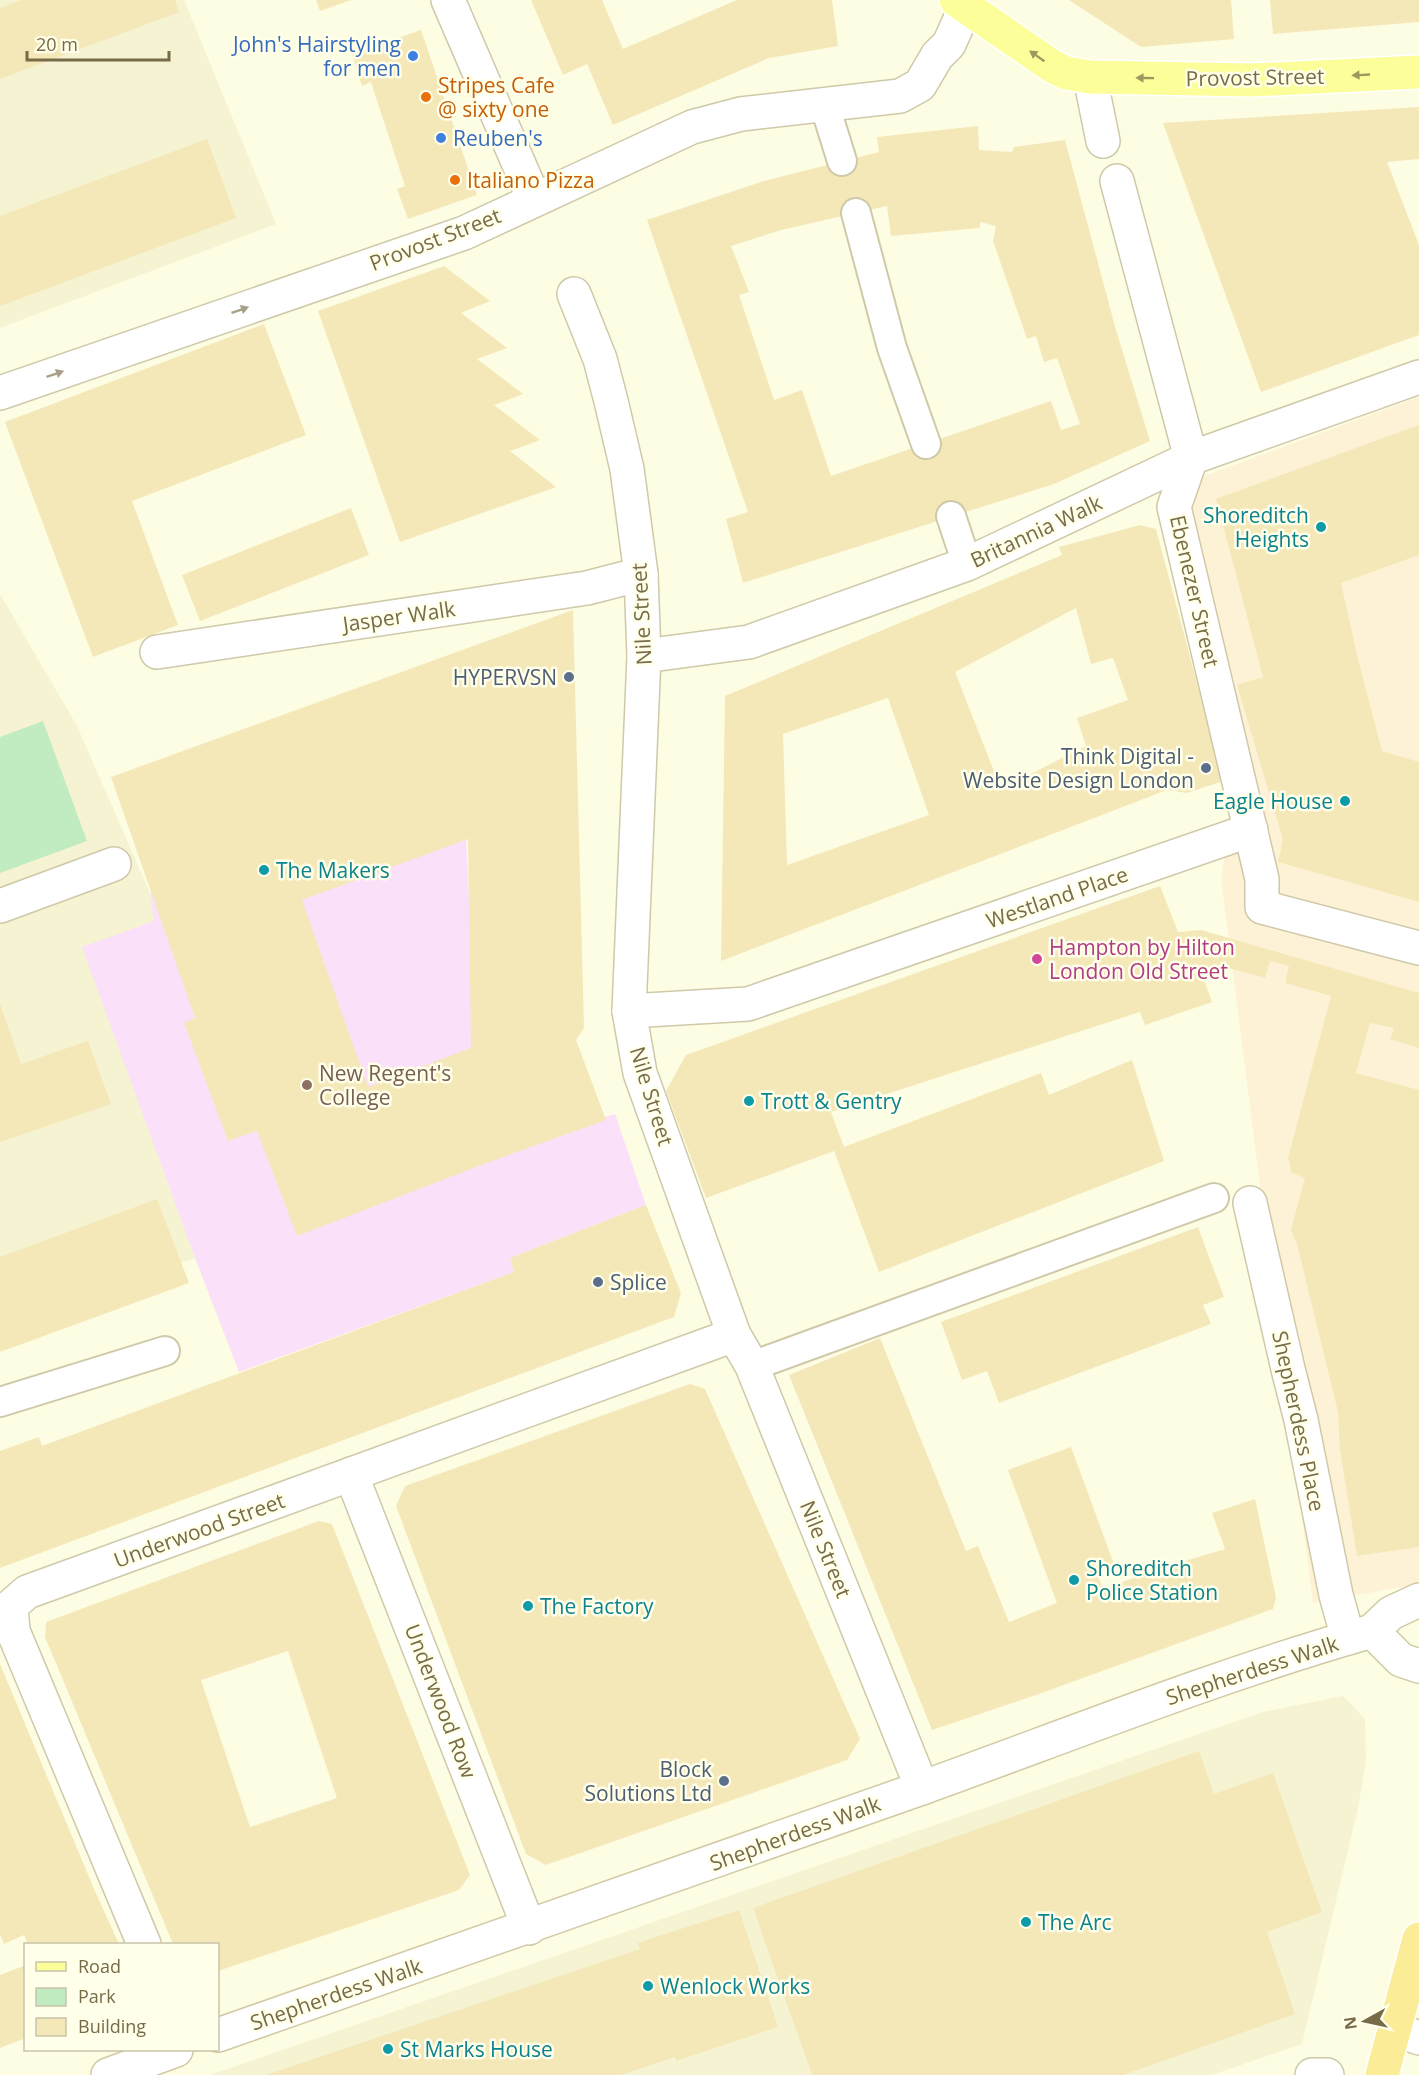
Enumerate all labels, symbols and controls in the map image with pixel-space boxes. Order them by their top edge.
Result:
scale bar [27,24,170,62]
place label: John's Hairstyling for men [231,30,401,82]
text: 20 m [36,32,78,56]
marker: John's Hairstyling for men [406,49,420,63]
one-way arrow [1030,50,1046,62]
street label: Provost Street [1185,62,1325,92]
one-way arrow [1351,70,1370,79]
place label: Stripes Cafe @ sixty one [438,71,555,123]
one-way arrow [1135,74,1154,83]
marker: Stripes Cafe @ sixty one [419,90,433,104]
place label: Reuben's [453,124,543,152]
marker: Reuben's [434,131,448,145]
place label: Italiano Pizza [467,166,595,194]
marker: Italiano Pizza [448,173,462,187]
street label: Provost Street [365,201,505,277]
one-way arrow [231,305,249,315]
one-way arrow [46,369,64,379]
street label: Britannia Walk [966,488,1106,574]
place label: Shoreditch Heights [1203,501,1309,553]
street label: Ebenezer Street [1164,512,1226,670]
marker: Shoreditch Heights [1314,520,1328,534]
street label: Nile Street [624,562,658,666]
street label: Jasper Walk [339,594,457,638]
place label: HYPERVSN [453,663,557,691]
marker: HYPERVSN [562,670,576,684]
place label: Think Digital - Website Design London [963,742,1194,794]
marker: Think Digital - Website Design London [1199,761,1213,775]
place label: Eagle House [1213,787,1333,815]
marker: Eagle House [1338,794,1352,808]
place label: The Makers [276,856,390,884]
street label: Westland Place [982,860,1132,934]
marker: The Makers [257,863,271,877]
place label: Hampton by Hilton London Old Street [1049,933,1235,985]
marker: Hampton by Hilton London Old Street [1030,952,1044,966]
street label: Nile Street [624,1043,680,1149]
place label: New Regent's College [319,1059,451,1111]
marker: New Regent's College [300,1078,314,1092]
place label: Trott & Gentry [761,1087,902,1115]
marker: Trott & Gentry [742,1094,756,1108]
place label: Splice [610,1268,667,1296]
marker: Splice [591,1275,605,1289]
street label: Shepherdess Place [1266,1328,1332,1514]
street label: Underwood Street [110,1486,288,1574]
street label: Nile Street [794,1496,858,1602]
place label: Shoreditch Police Station [1086,1554,1218,1606]
marker: Shoreditch Police Station [1067,1573,1081,1587]
place label: The Factory [540,1592,654,1620]
marker: The Factory [521,1599,535,1613]
street label: Underwood Row [399,1620,484,1783]
street label: Shepherdess Walk [1162,1629,1342,1711]
place label: Block Solutions Ltd [585,1755,712,1807]
marker: Block Solutions Ltd [717,1774,731,1788]
street label: Shepherdess Walk [706,1789,884,1877]
place label: The Arc [1038,1908,1112,1936]
marker: The Arc [1019,1915,1033,1929]
legend [24,1943,219,2051]
street label: Shepherdess Walk [246,1951,426,2037]
text: Road [78,1954,121,1978]
place label: Wenlock Works [660,1972,810,2000]
marker: Wenlock Works [641,1979,655,1993]
text: Park [78,1984,116,2008]
north arrow [1335,1991,1395,2051]
text: Building [78,2014,146,2038]
text: N [1338,2015,1362,2031]
place label: St Marks House [400,2035,553,2063]
marker: St Marks House [381,2042,395,2056]

